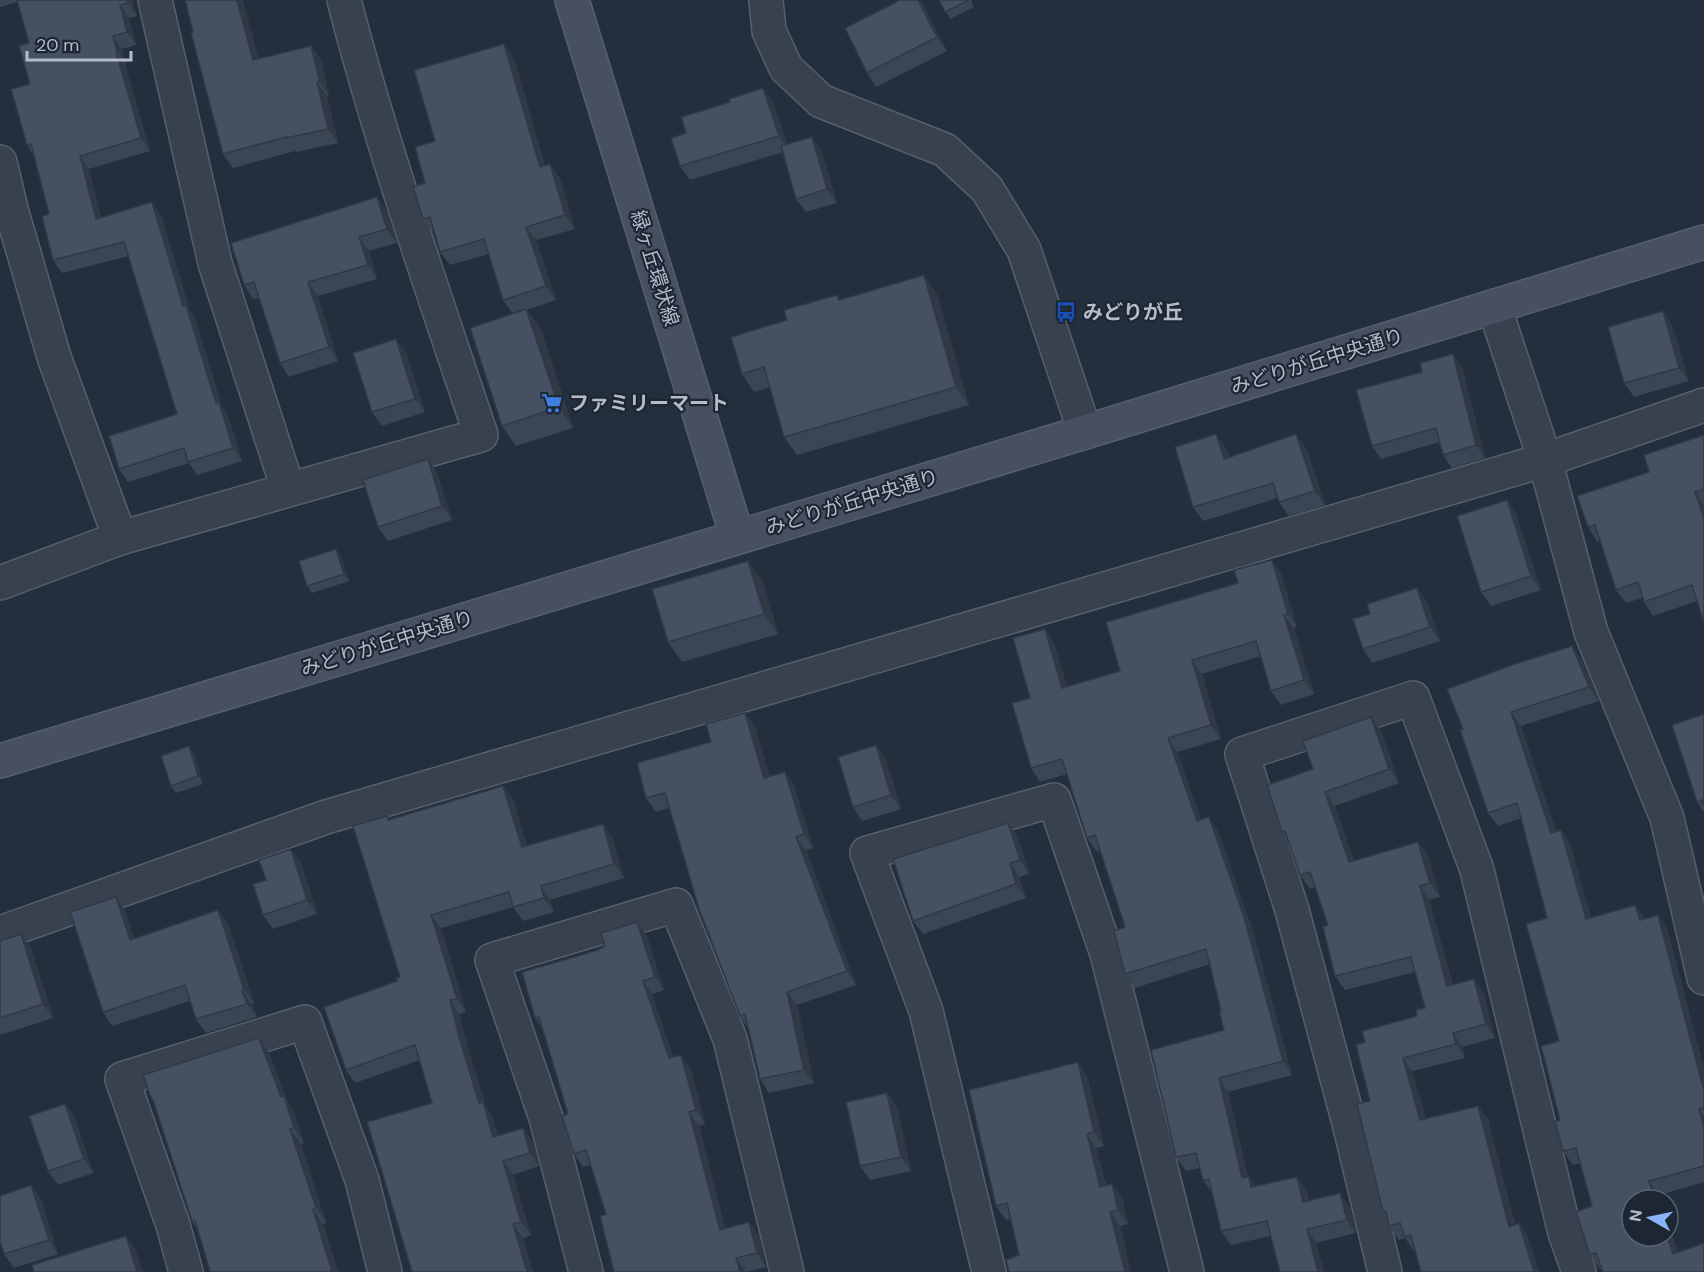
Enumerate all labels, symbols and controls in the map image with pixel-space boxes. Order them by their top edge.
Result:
scale bar [27,24,130,62]
text: 20 m [36,33,79,57]
street label: 緑ヶ丘環状線 [625,207,685,329]
place label: みどりが丘 [1083,299,1183,325]
bus stop icon: みどりが丘 [1054,300,1078,324]
street label: みどりが丘中央通り [1227,322,1407,400]
place label: ファミリーマート [569,390,729,416]
supermarket icon: ファミリーマート [540,391,564,415]
street label: みどりが丘中央通り [762,463,942,541]
street label: みどりが丘中央通り [297,604,477,682]
north arrow [1620,1188,1680,1248]
text: N [1624,1208,1647,1223]

